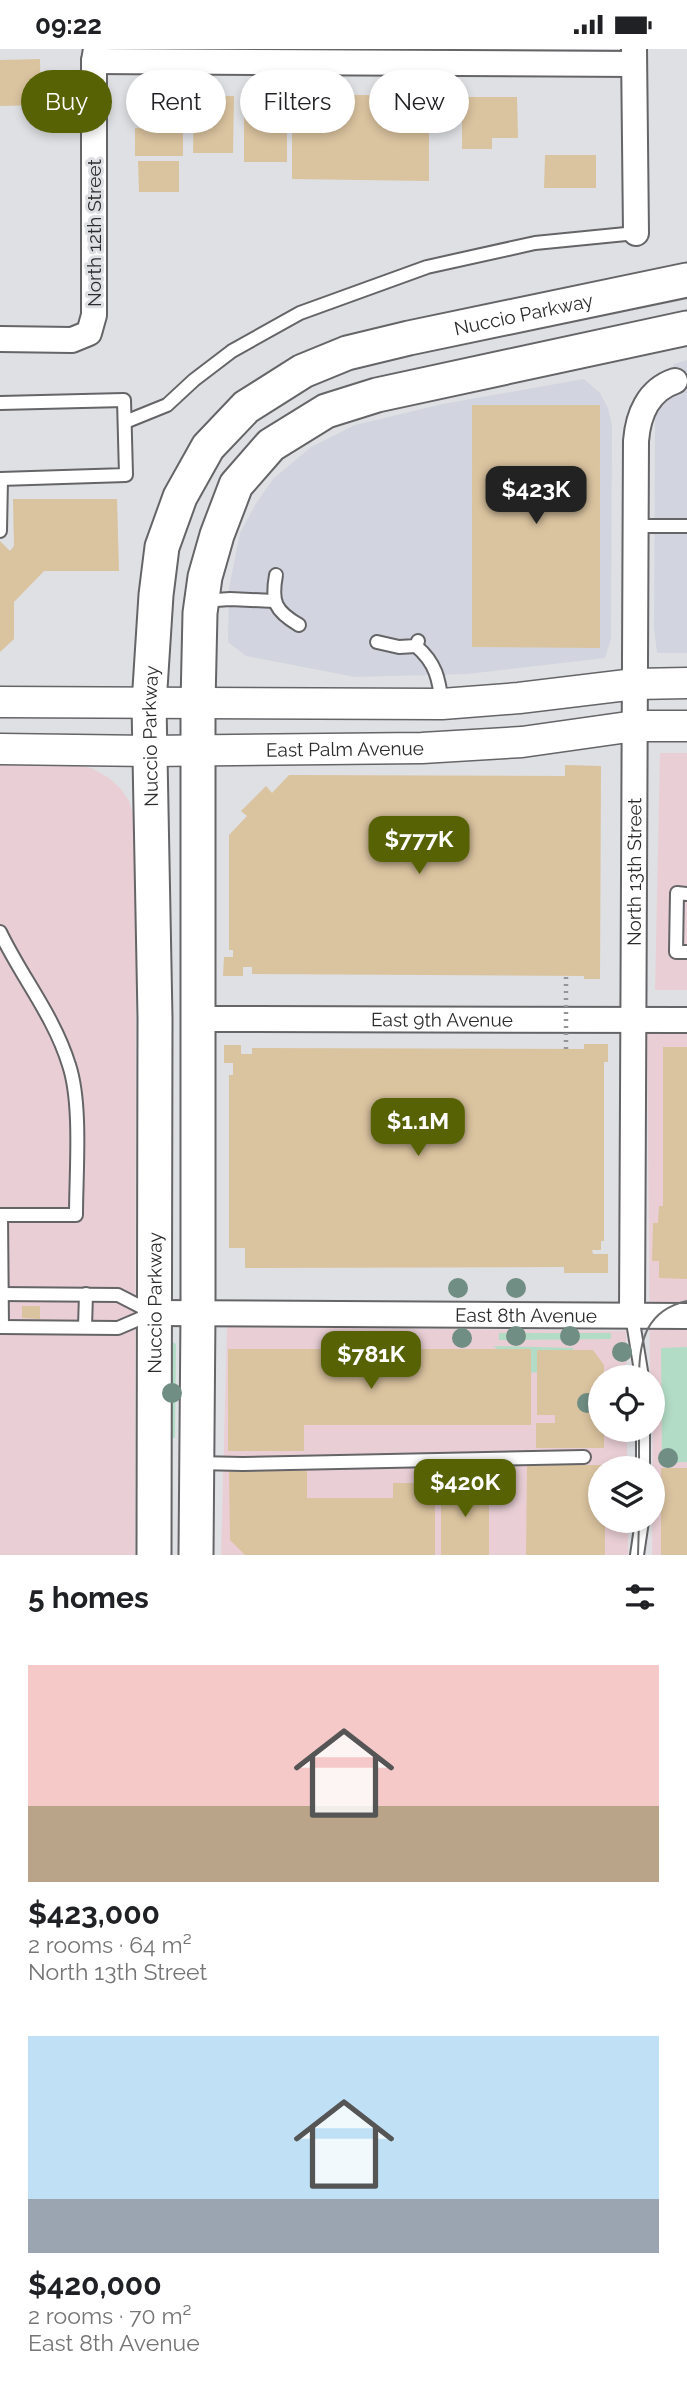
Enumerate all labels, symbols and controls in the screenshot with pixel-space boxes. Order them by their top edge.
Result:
text: 09:22 [35,10,102,40]
chip: Buy [21,70,112,133]
chip: Rent [126,70,226,133]
chip: Filters [240,70,355,133]
chip: New [369,70,469,133]
street label: North 12th Street [83,158,105,307]
street label: Nuccio Parkway [452,289,595,339]
pin: $423K [487,467,585,526]
text: $423K [502,475,570,502]
street label: Nuccio Parkway [138,665,162,807]
street label: East Palm Avenue [266,737,424,761]
street label: North 13th Street [623,797,645,946]
pin: $777K [370,817,468,876]
text: $777K [385,825,453,852]
street label: East 9th Avenue [371,1008,513,1031]
pin: $1.1M [369,1099,467,1158]
text: $1.1M [387,1107,449,1134]
street label: Nuccio Parkway [143,1232,166,1374]
street label: East 8th Avenue [455,1304,597,1326]
pin: $781K [322,1331,420,1391]
text: $781K [337,1340,405,1367]
map controls [588,1365,665,1533]
button: locate [588,1365,665,1442]
button: layers [588,1456,665,1533]
pin: $420K [416,1459,514,1519]
text: $420K [430,1468,500,1495]
icon: filters [621,1578,659,1616]
text: 5 homes [28,1580,149,1615]
icon: home [281,1710,407,1836]
text: $423,000 [28,1896,160,1931]
text: 2 rooms · 64 m² [28,1931,192,1958]
text: North 13th Street [28,1958,207,1985]
icon: home [281,2081,407,2207]
text: $420,000 [28,2267,162,2302]
text: 2 rooms · 70 m² [28,2302,191,2329]
text: East 8th Avenue [28,2329,200,2356]

